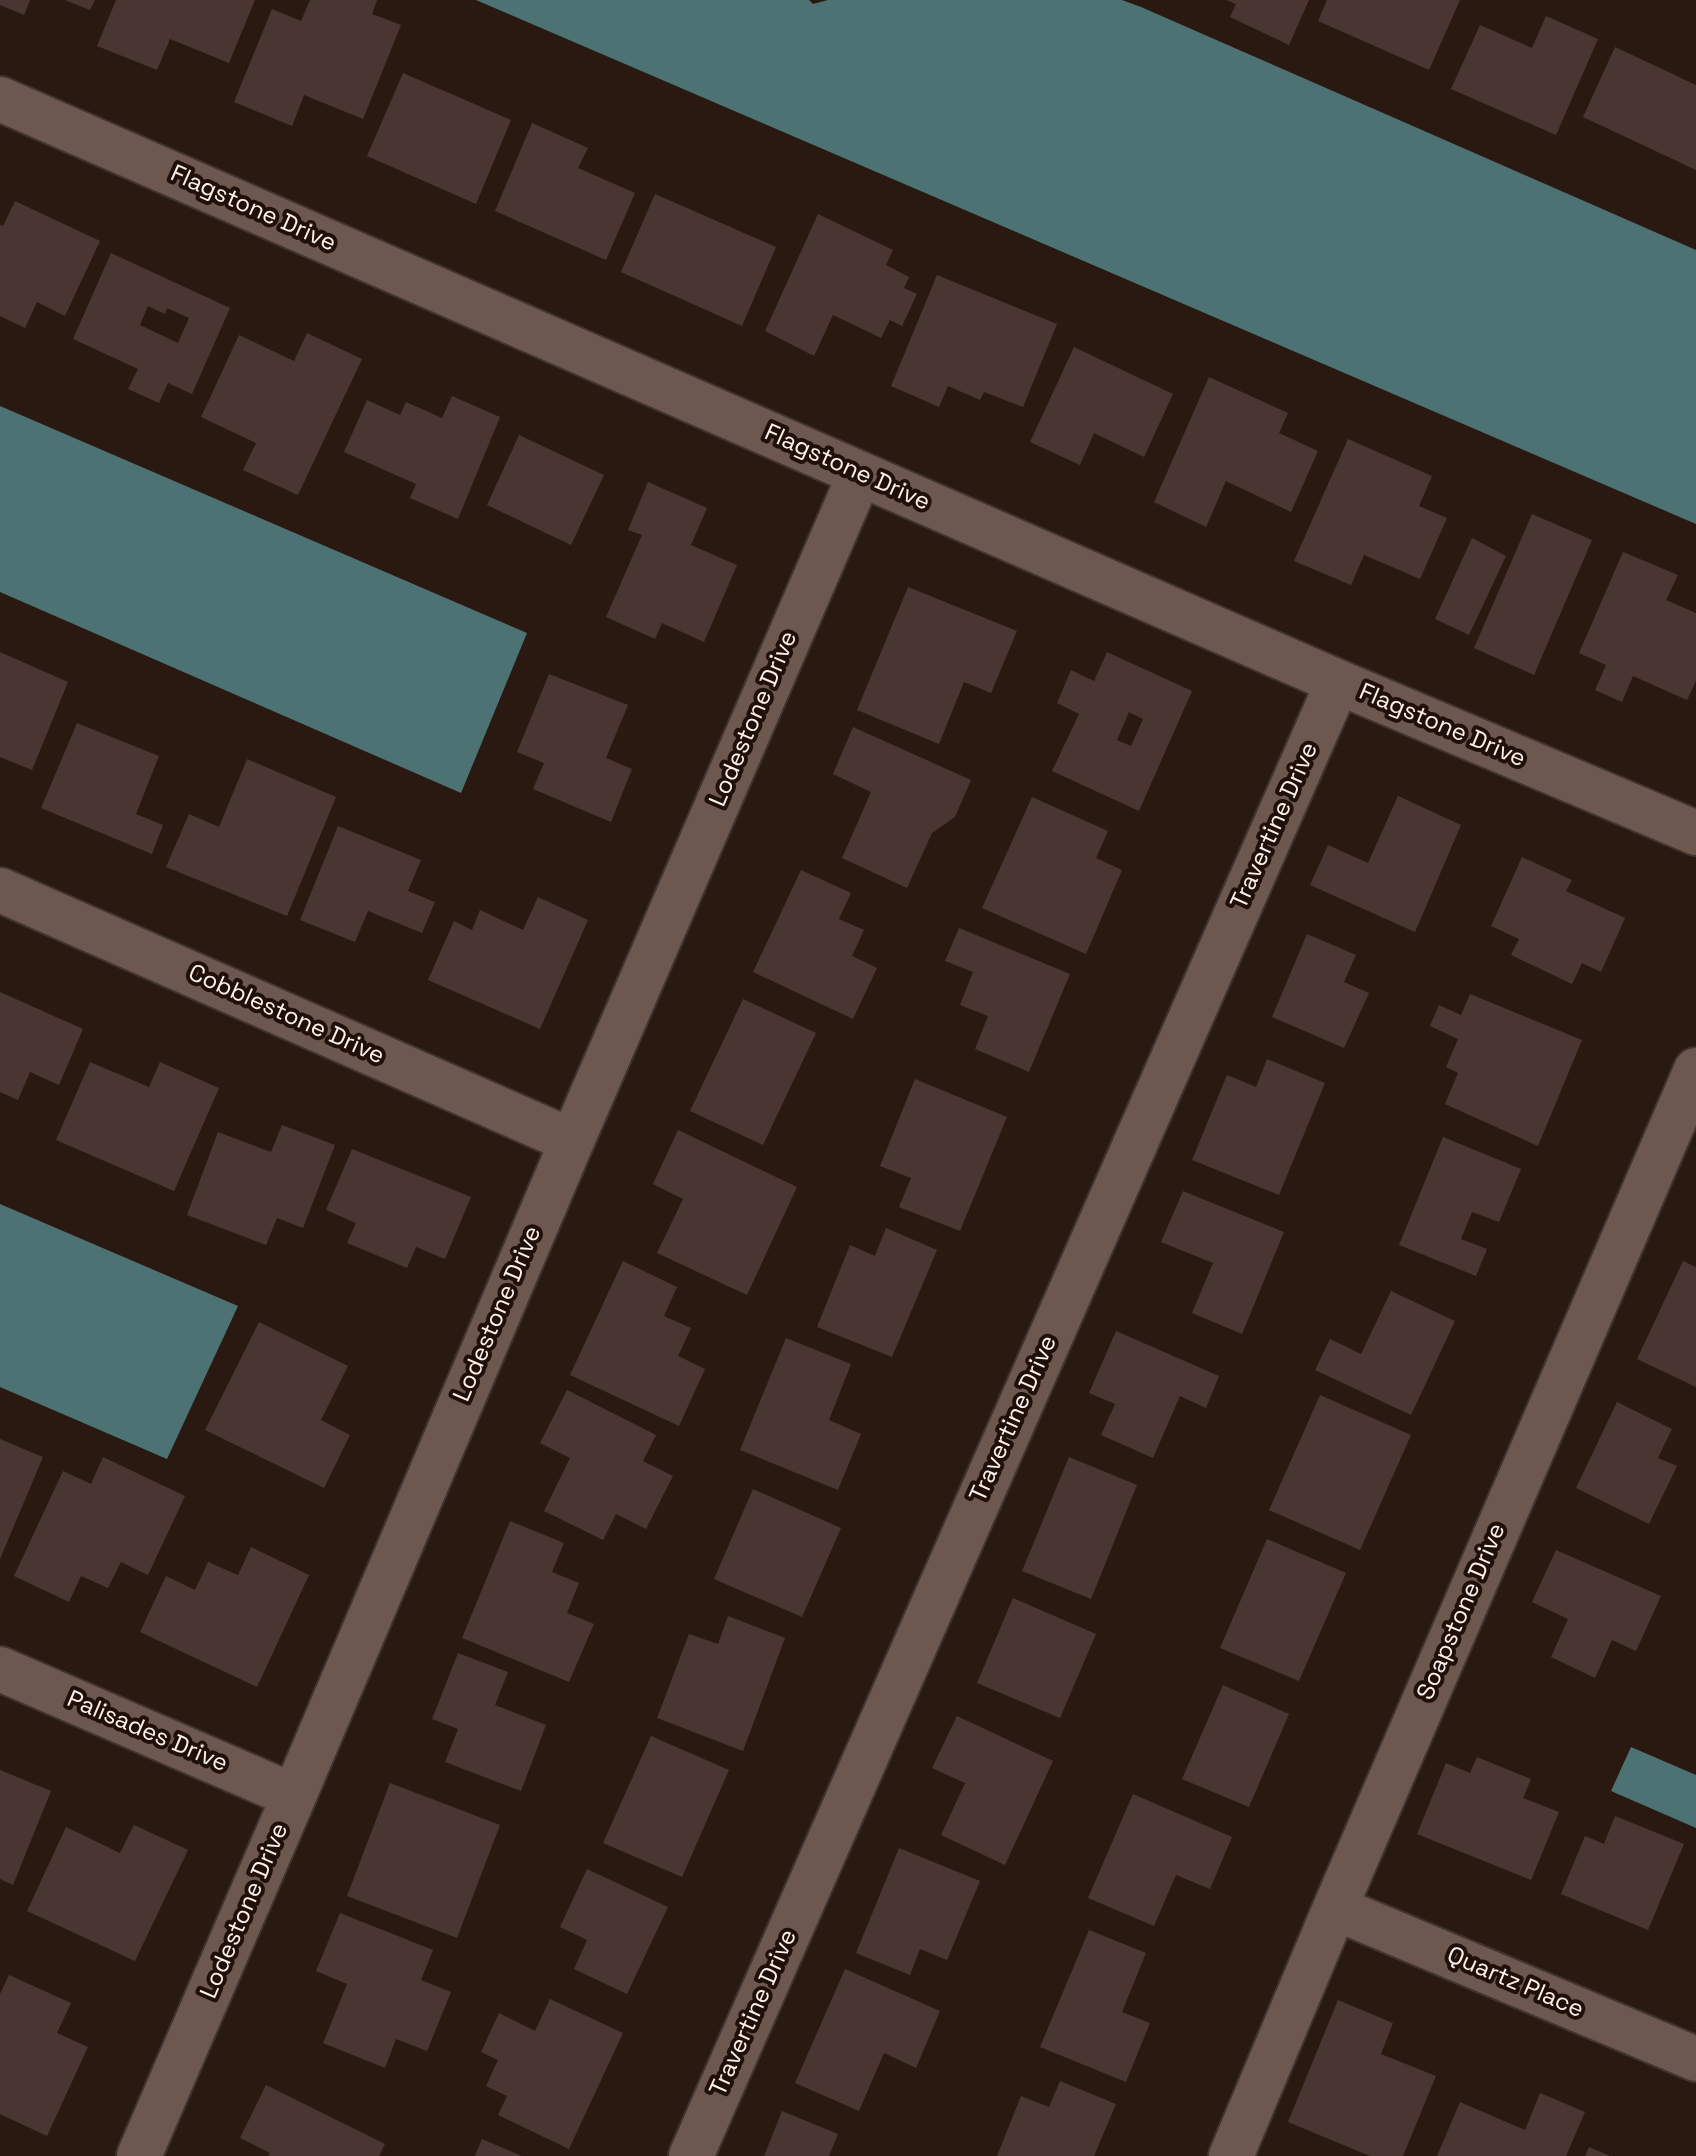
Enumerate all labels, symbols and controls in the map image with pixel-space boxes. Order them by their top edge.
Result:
street label: Flagstone Drive [166,160,340,258]
street label: Flagstone Drive [760,419,934,517]
street label: Lodestone Drive [704,627,804,811]
street label: Flagstone Drive [1354,678,1530,774]
street label: Travertine Drive [1225,738,1325,914]
street label: Cobblestone Drive [183,959,389,1071]
street label: Lodestone Drive [448,1222,548,1406]
street label: Travertine Drive [964,1331,1064,1507]
street label: Soapstone Drive [1412,1519,1512,1705]
street label: Palisades Drive [62,1685,232,1779]
street label: Lodestone Drive [195,1819,295,2003]
street label: Travertine Drive [704,1925,804,2101]
street label: Quartz Place [1442,1941,1588,2025]

